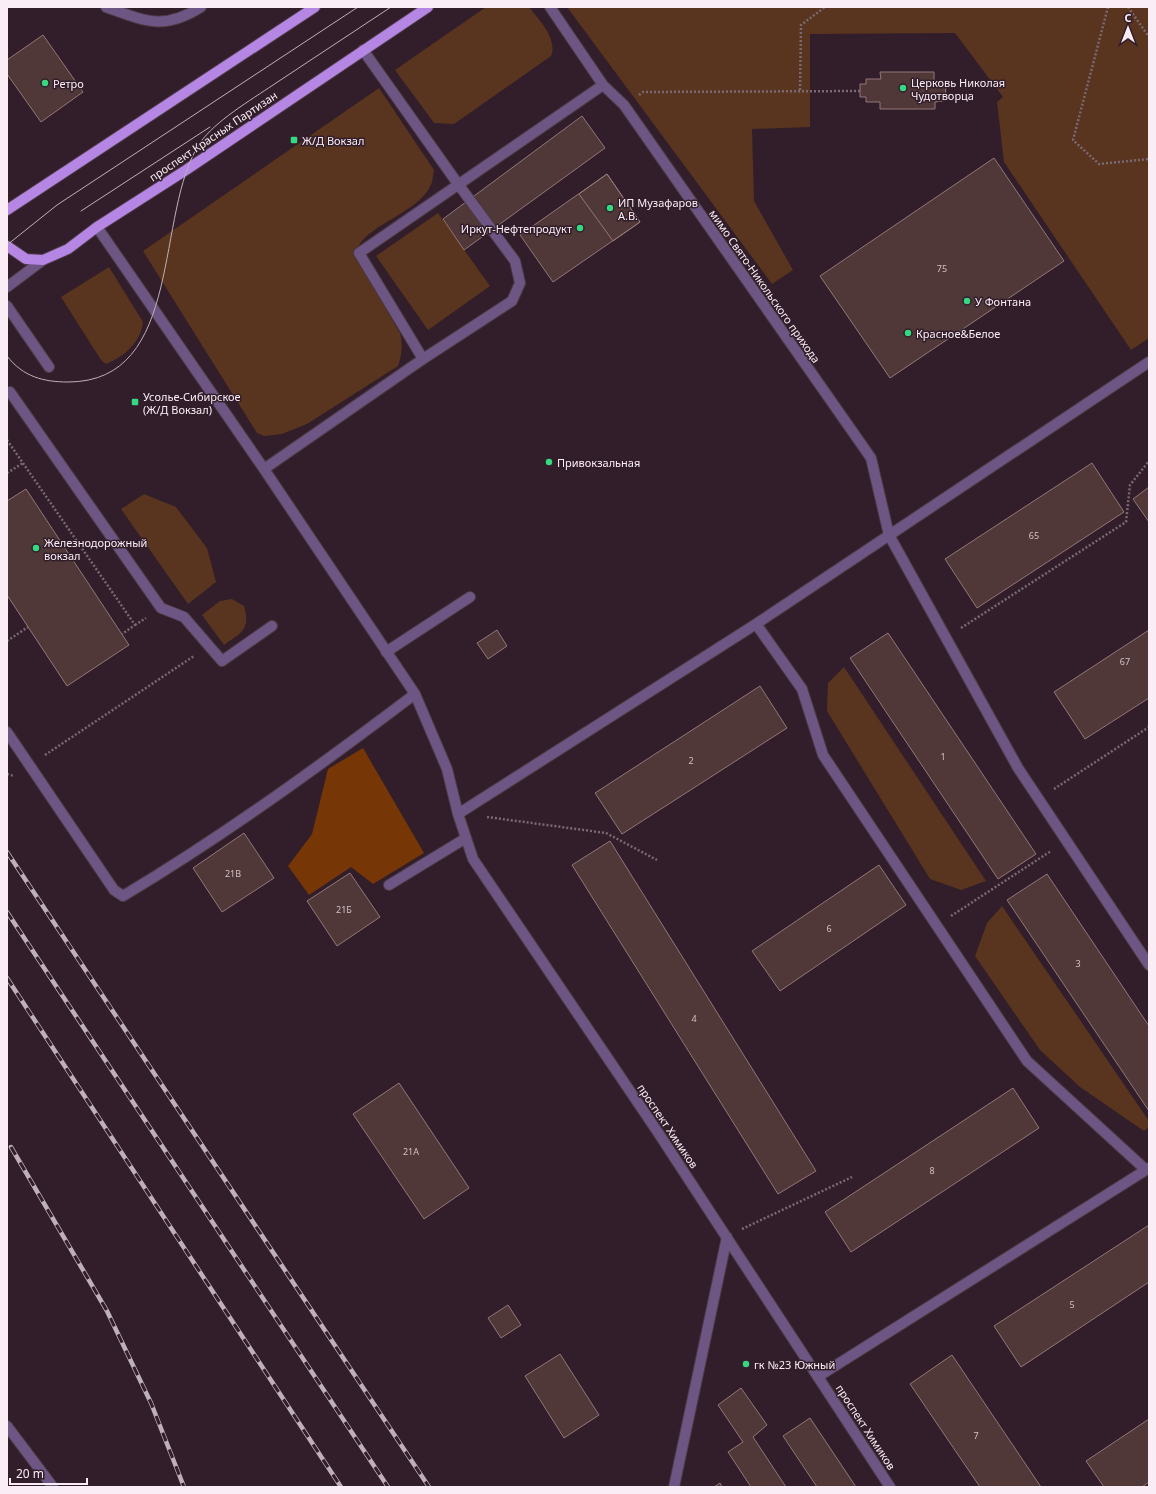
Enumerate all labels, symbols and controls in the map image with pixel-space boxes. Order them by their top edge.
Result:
north arrow [1108,8,1148,48]
text: С [1124,10,1132,25]
place label: Церковь Николая Чудотворца [911,75,1005,103]
place label: Ретро [53,76,84,91]
marker: Ретро [40,78,50,88]
marker: Церковь Николая Чудотворца [898,83,908,93]
street label: проспект Красных Партизан [146,87,280,185]
place label: Ж/Д Вокзал [302,133,364,148]
marker: Ж/Д Вокзал [289,135,299,145]
place label: ИП Музафаров А.В. [618,195,698,223]
marker: ИП Музафаров А.В. [605,203,615,213]
street label: мимо Свято-Никольского прихода [706,206,824,366]
place label: Иркут-Нефтепродукт [461,221,572,236]
marker: Иркут-Нефтепродукт [575,223,585,233]
house number: 75 [937,262,947,275]
place label: У Фонтана [975,294,1031,309]
marker: У Фонтана [962,296,972,306]
place label: Красное&Белое [916,326,1000,341]
marker: Красное&Белое [903,328,913,338]
place label: Усолье-Сибирское (Ж/Д Вокзал) [143,389,241,417]
marker: Усолье-Сибирское (Ж/Д Вокзал) [130,397,140,407]
place label: Привокзальная [557,455,640,470]
marker: Привокзальная [544,457,554,467]
house number: 65 [1029,529,1039,542]
place label: Железнодорожный вокзал [44,535,147,563]
marker: Железнодорожный вокзал [31,543,41,553]
house number: 67 [1120,655,1130,668]
house number: 1 [940,750,946,763]
house number: 2 [688,754,694,767]
house number: 21В [225,867,241,880]
house number: 21Б [336,903,352,916]
house number: 6 [826,922,832,935]
house number: 3 [1075,957,1081,970]
house number: 4 [691,1012,697,1025]
street label: проспект Химиков [634,1081,702,1171]
house number: 21А [403,1145,419,1158]
house number: 8 [929,1164,935,1177]
house number: 5 [1069,1298,1075,1311]
place label: гк №23 Южный [754,1357,835,1372]
marker: гк №23 Южный [741,1359,751,1369]
street label: проспект Химиков [833,1381,899,1473]
house number: 7 [973,1429,979,1442]
scale bar [10,1460,87,1486]
text: 20 m [16,1465,44,1482]

